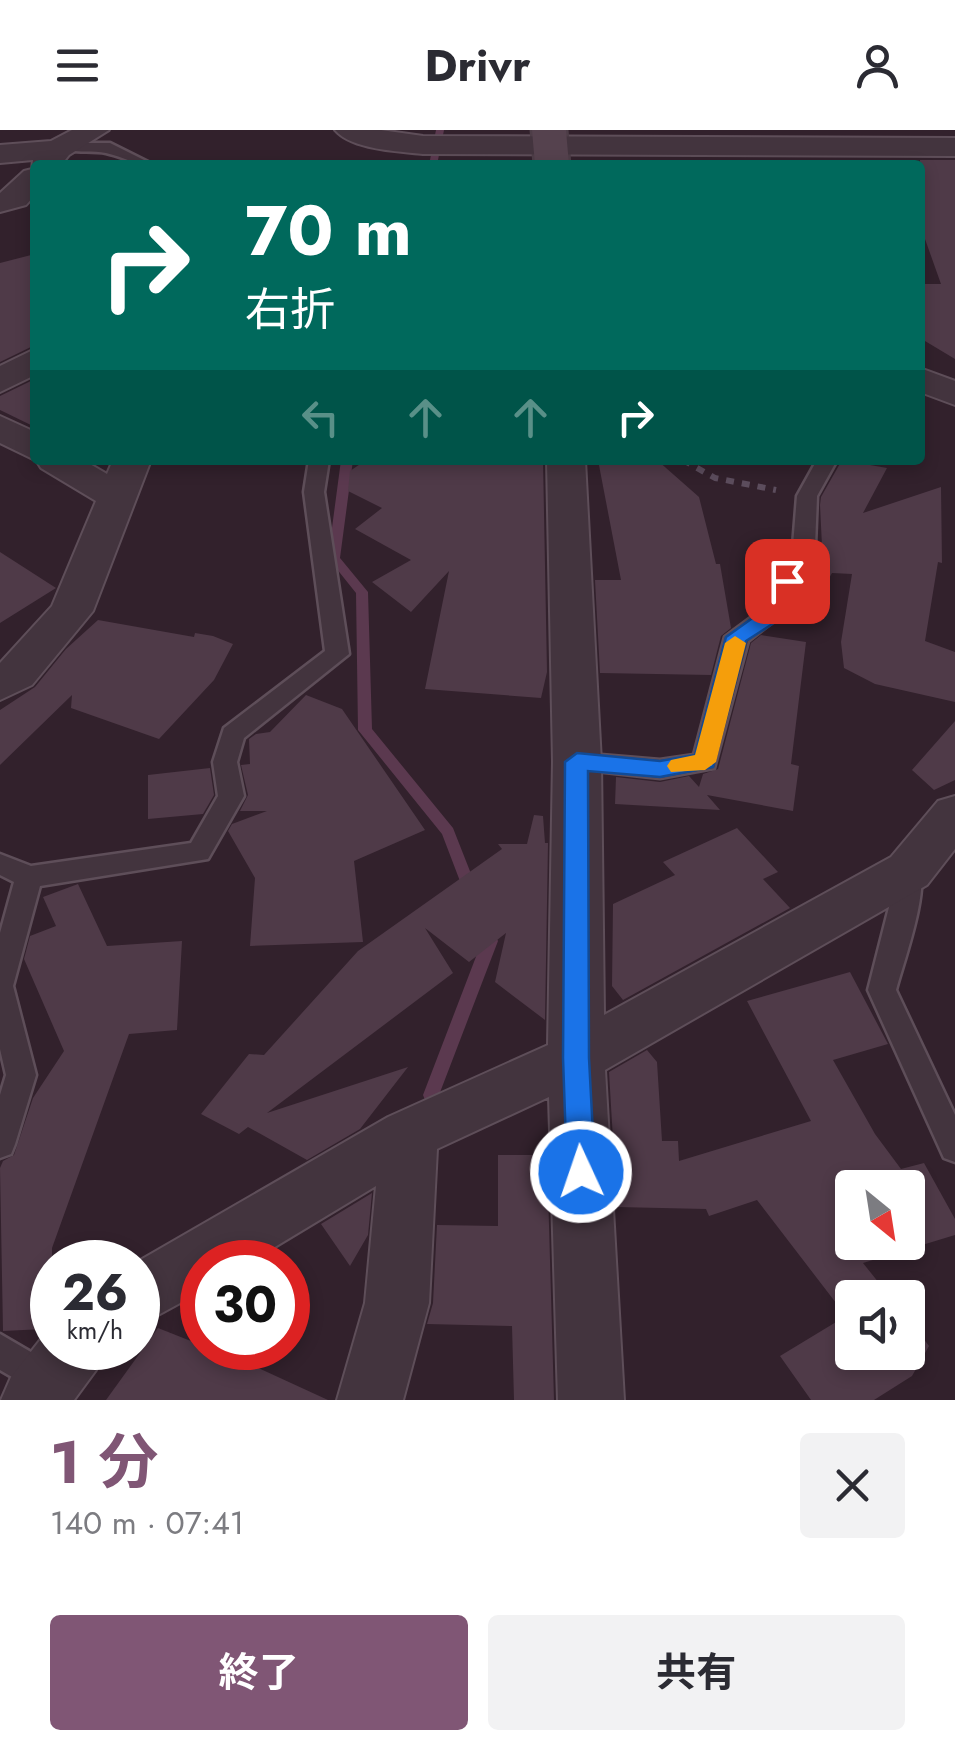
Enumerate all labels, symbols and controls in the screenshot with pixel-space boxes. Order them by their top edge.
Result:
text: Drivr [424,33,531,98]
icon: menu [50,38,105,93]
icon: person [850,38,905,93]
text: 70 m [245,180,412,281]
icon: right [80,200,210,330]
text: 右折 [245,277,335,342]
icon: left [293,390,348,445]
icon: ahead [398,390,453,445]
icon: ahead [503,390,558,445]
icon: right [608,390,663,445]
pin [745,539,830,624]
icon: arrive [760,554,815,609]
position arrow [529,1120,633,1224]
north arrow [835,1170,925,1260]
map controls [835,1170,925,1370]
speed limit sign: 30 [180,1240,310,1370]
text: 26 [62,1256,128,1329]
button: sound [835,1280,925,1370]
text: km/h [67,1312,123,1348]
text: 1 分 [50,1419,159,1506]
button: close [800,1433,905,1538]
text: 140 m · 07:41 [50,1500,244,1546]
button: 終了 [50,1615,468,1730]
button: 共有 [488,1615,905,1730]

